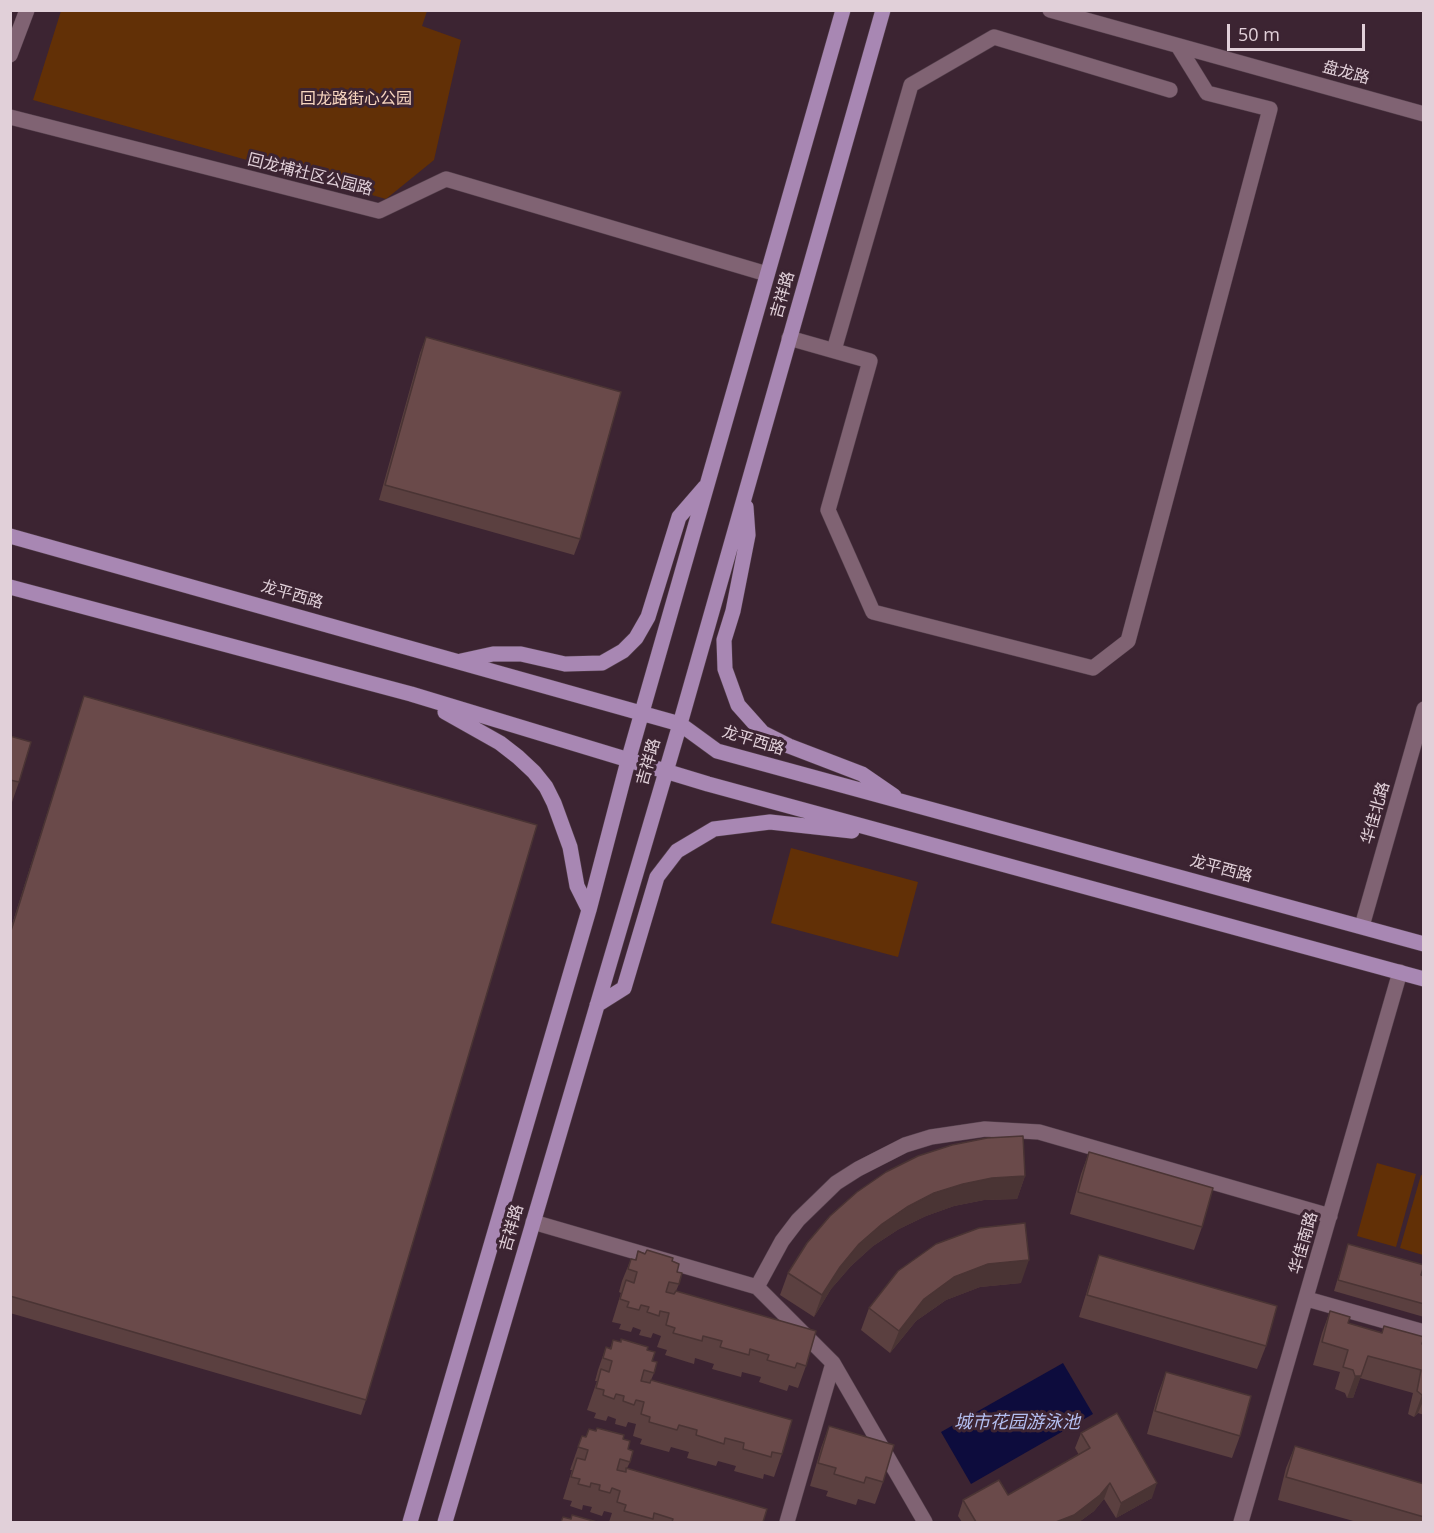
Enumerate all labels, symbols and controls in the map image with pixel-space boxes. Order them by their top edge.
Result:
scale bar [1230,12,1368,50]
text: 50 m [1238,22,1280,46]
street label: 盘龙路 [1320,58,1372,88]
park label: 回龙路街心公园 [300,89,412,109]
street label: 回龙埔社区公园路 [246,150,374,200]
street label: 吉祥路 [767,269,799,321]
street label: 龙平西路 [259,577,325,613]
street label: 龙平西路 [720,722,786,760]
street label: 吉祥路 [633,736,665,788]
street label: 华佳北路 [1358,780,1394,846]
street label: 龙平西路 [1188,851,1254,887]
street label: 吉祥路 [496,1202,528,1254]
street label: 华佳南路 [1286,1210,1322,1276]
water label: 城市花园游泳池 [954,1412,1080,1434]

